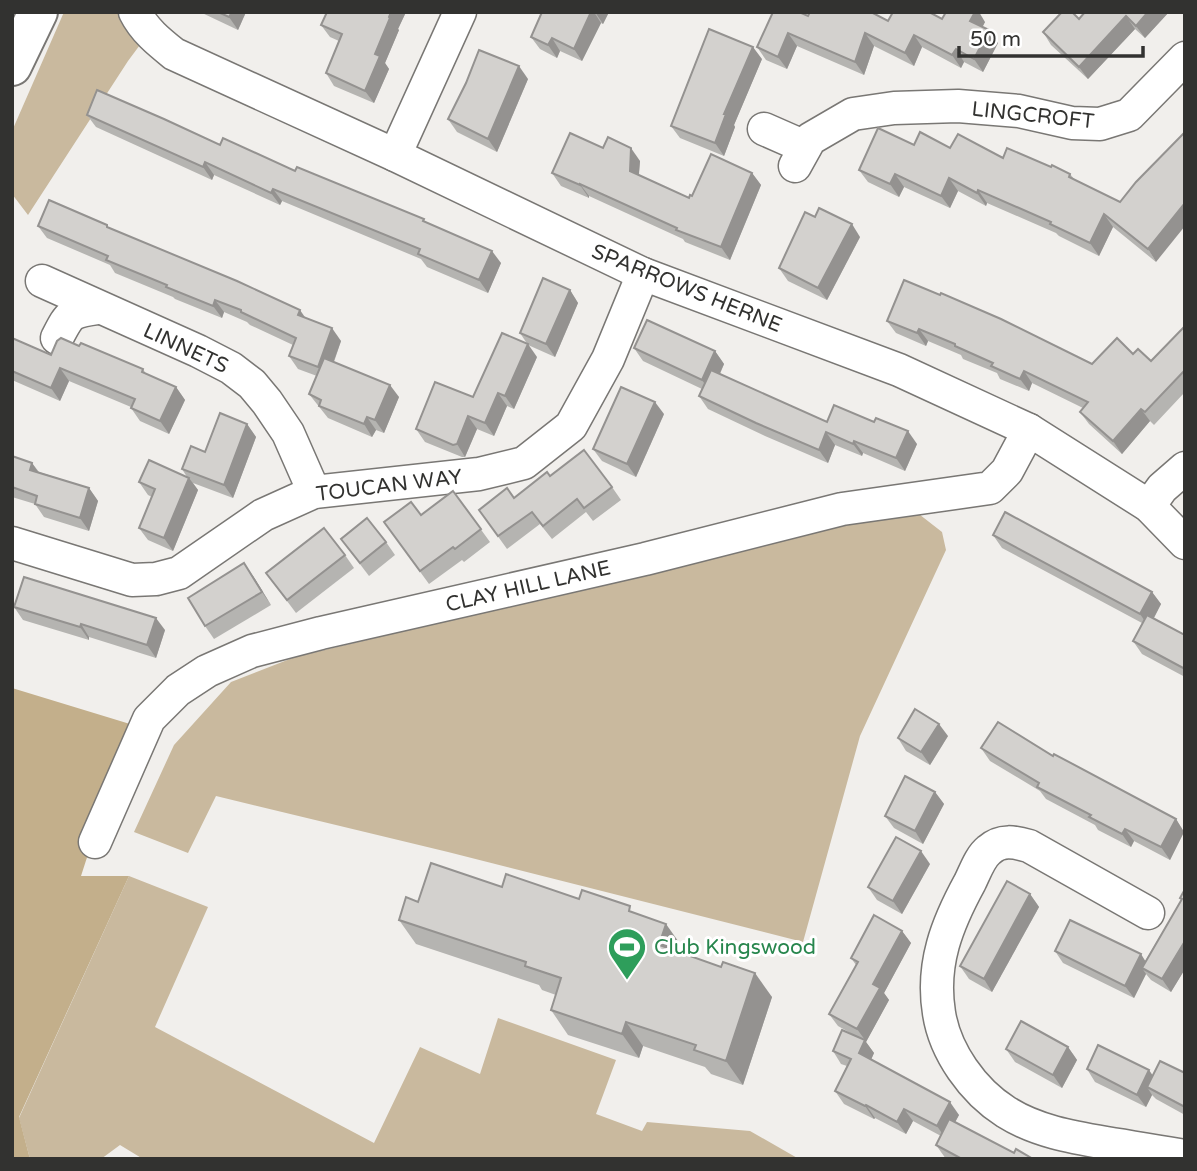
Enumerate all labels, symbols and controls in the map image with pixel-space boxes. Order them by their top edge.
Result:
scale bar [959,14,1143,58]
text: 50 m [970,27,1021,52]
street label: LINGCROFT [970,97,1096,134]
street label: SPARROWS HERNE [588,239,786,338]
street label: LINNETS [139,318,232,379]
street label: TOUCAN WAY [315,464,463,507]
street label: CLAY HILL LANE [443,555,613,618]
sports icon: Club Kingswood [606,926,648,981]
place label: Club Kingswood [654,935,816,960]

